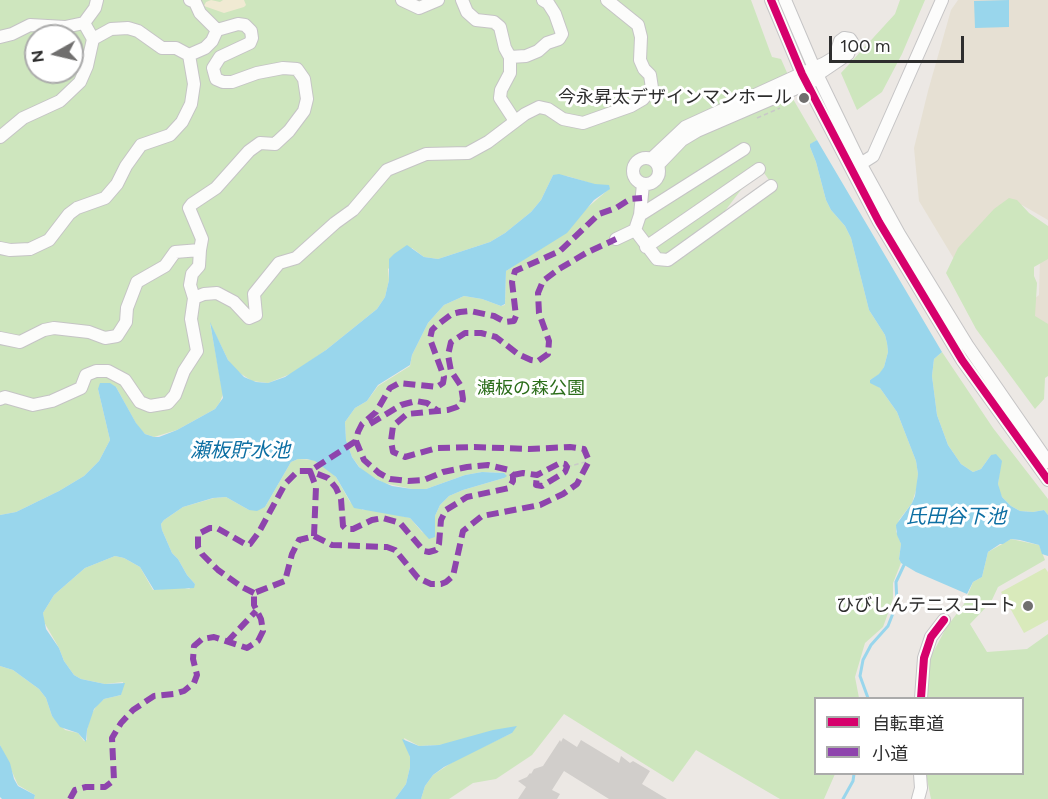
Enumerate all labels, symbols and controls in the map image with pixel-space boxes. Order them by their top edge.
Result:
north arrow [24,24,84,84]
scale bar [832,24,967,62]
text: 100 m [840,35,890,57]
text: N [27,49,48,64]
place label: 今永昇太デザインマンホール [558,87,792,109]
marker: 今永昇太デザインマンホール [797,91,811,105]
park label: 瀬板の森公園 [477,378,585,400]
water label: 瀬板貯水池 [190,439,290,463]
water label: 氏田谷下池 [906,505,1006,529]
place label: ひびしんテニスコート [836,595,1016,617]
marker: ひびしんテニスコート [1021,599,1035,613]
legend [814,697,1024,775]
text: 自転車道 [872,713,944,735]
text: 小道 [872,743,908,765]

